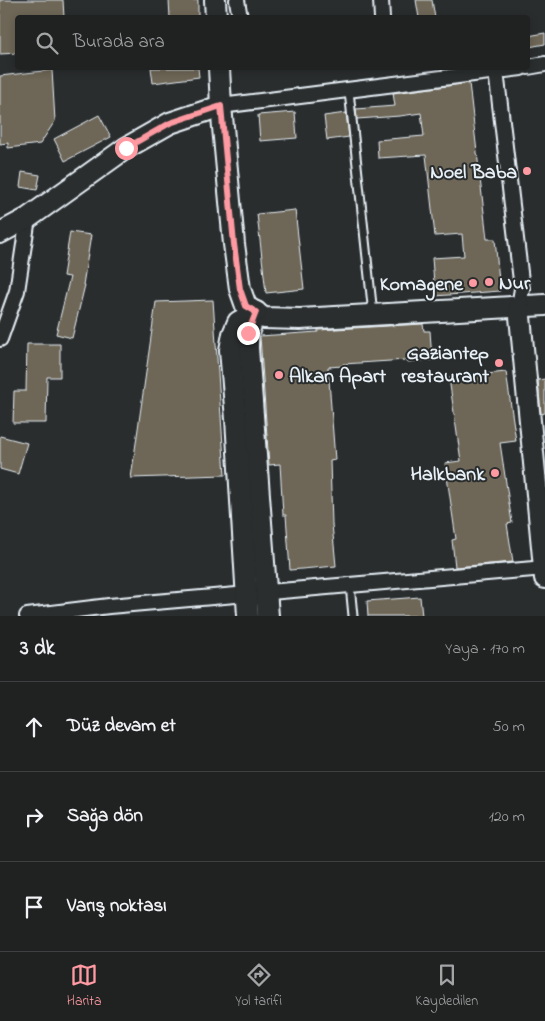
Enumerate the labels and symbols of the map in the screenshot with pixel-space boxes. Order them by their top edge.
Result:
route start [115,137,138,160]
place label: Noel Baba [430,159,517,188]
marker: Noel Baba [521,165,533,177]
place label: Nur [499,270,531,299]
place label: Komagene [380,271,464,301]
marker: Nur [483,276,495,288]
marker: Komagene [467,277,479,289]
route end [237,322,260,345]
place label: Gaziantep restaurant [401,340,489,392]
marker: Gaziantep restaurant [493,357,505,369]
place label: Alkan Apart [289,363,386,392]
marker: Alkan Apart [273,369,285,381]
place label: Halkbank [410,461,486,490]
marker: Halkbank [489,467,501,479]

